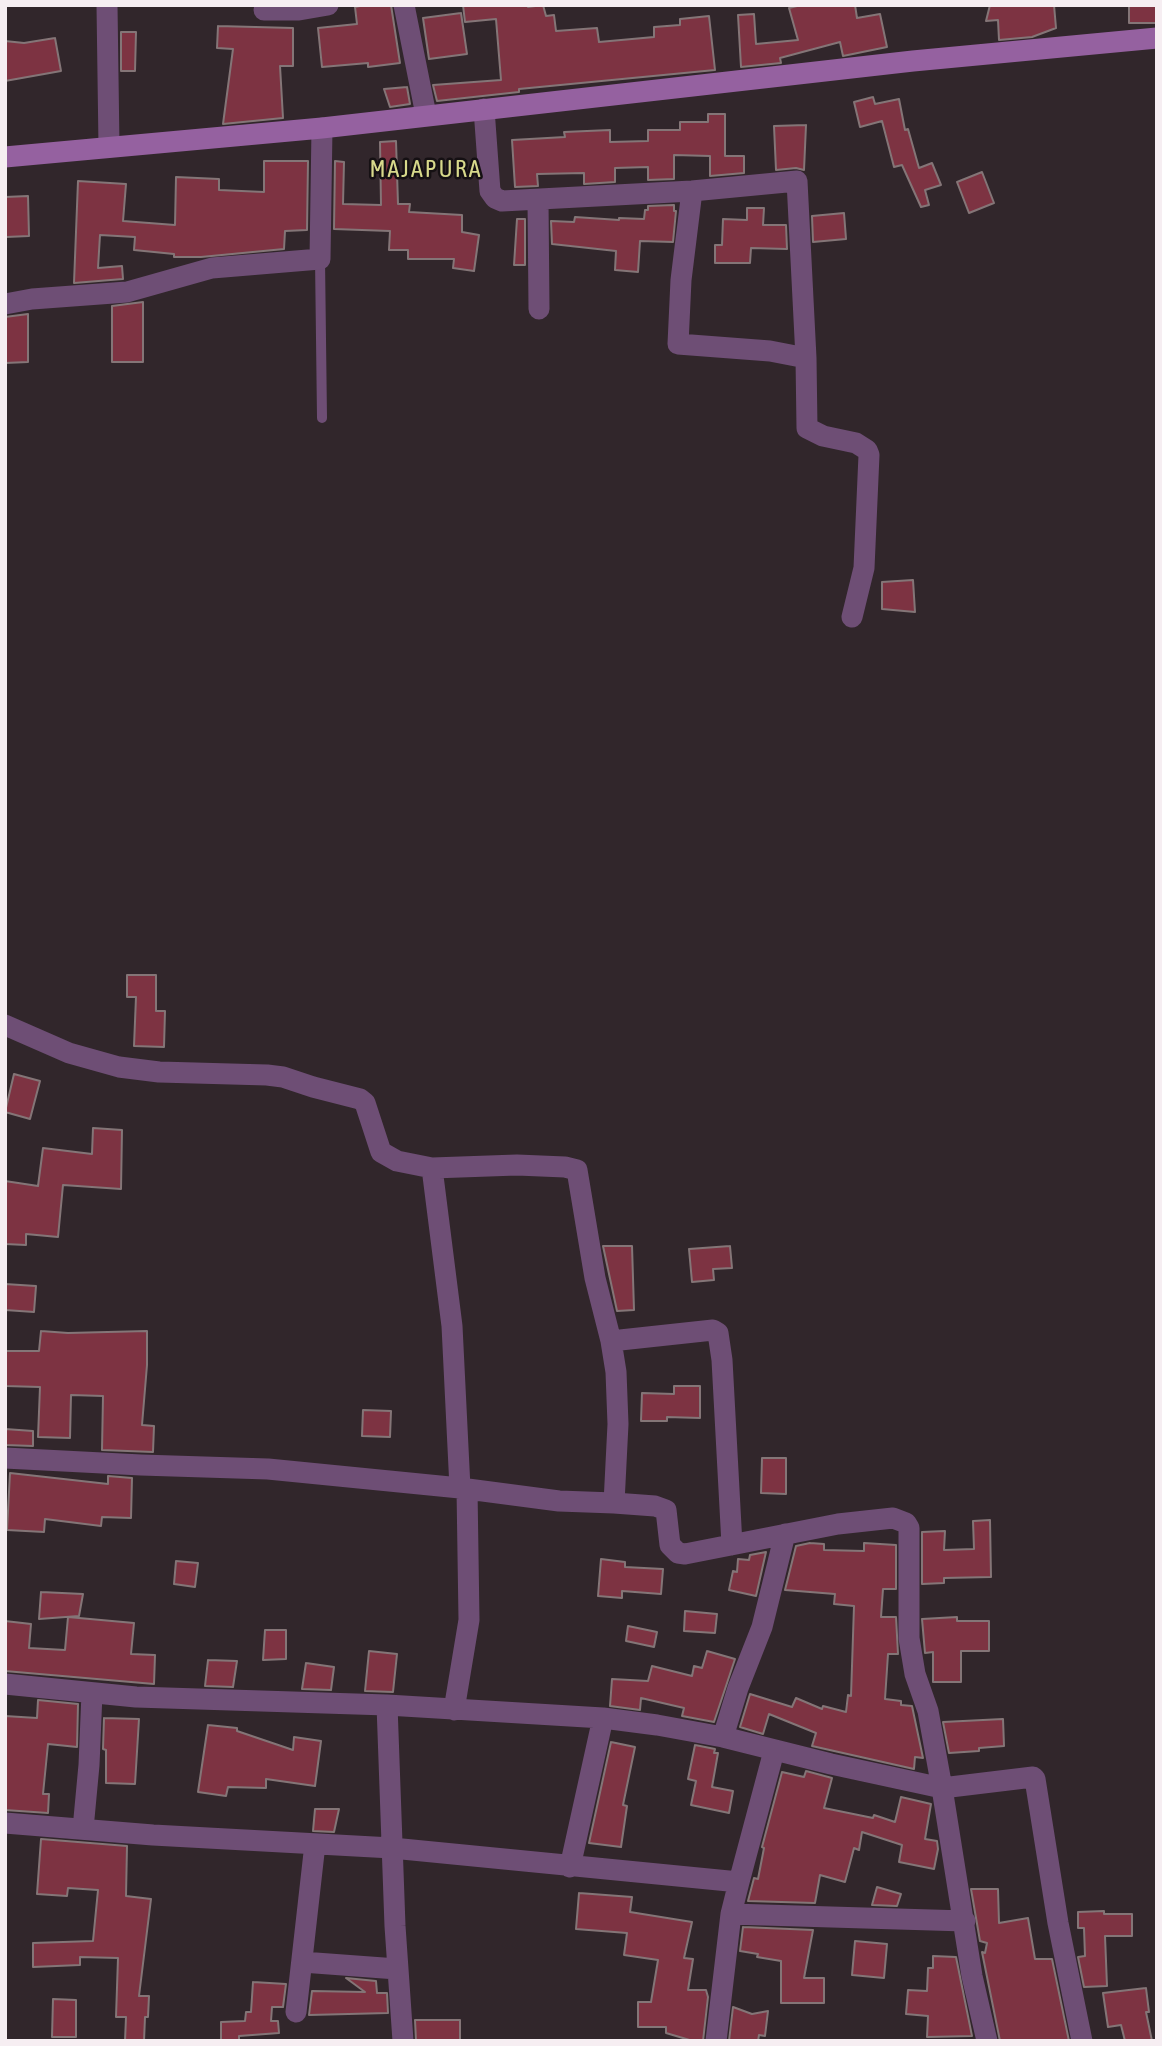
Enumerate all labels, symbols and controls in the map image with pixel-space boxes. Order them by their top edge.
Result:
district label: MAJAPURA [371,155,481,183]

